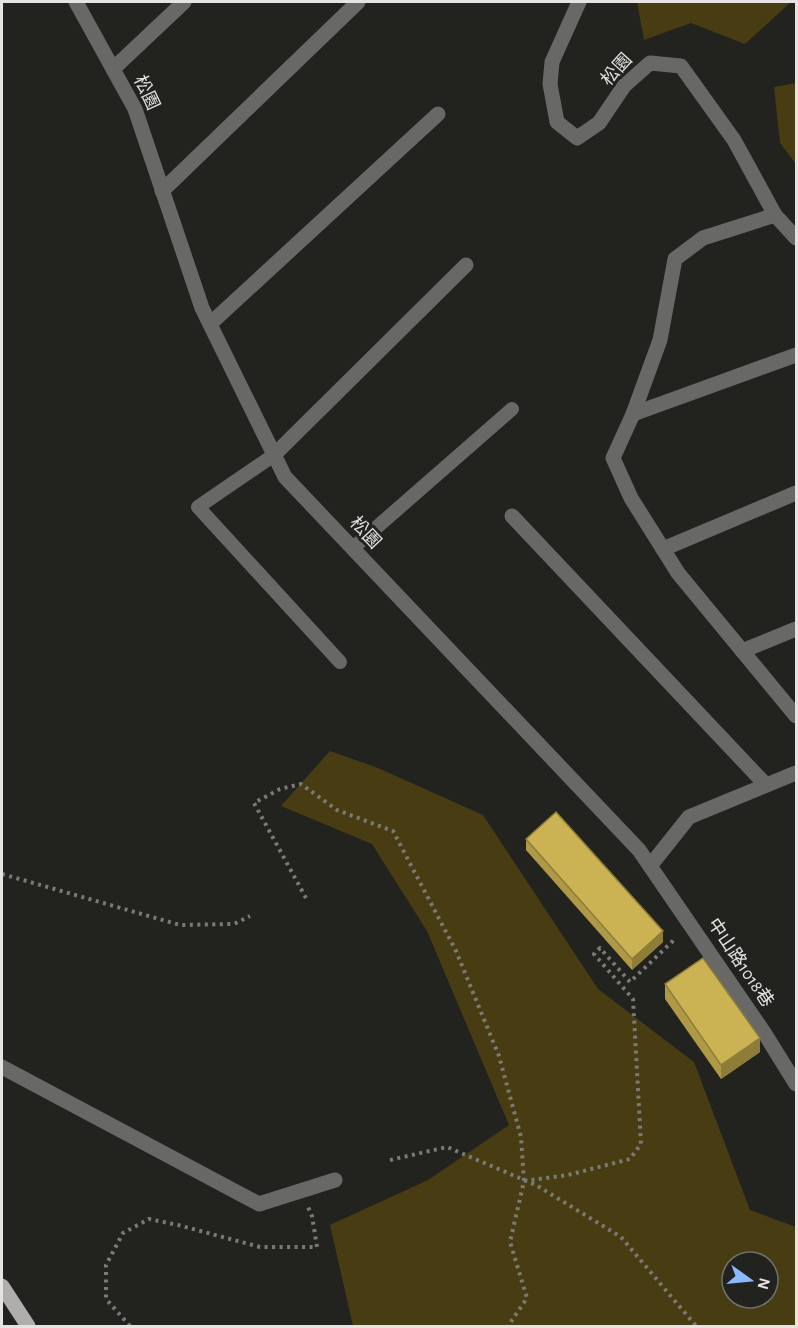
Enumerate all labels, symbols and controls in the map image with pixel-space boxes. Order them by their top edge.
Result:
street label: 松園 [597,49,636,89]
street label: 松園 [130,72,164,113]
street label: 松園 [346,512,385,552]
street label: 中山路1018巷 [704,914,778,1010]
north arrow [720,1250,780,1310]
text: N [754,1276,773,1291]

